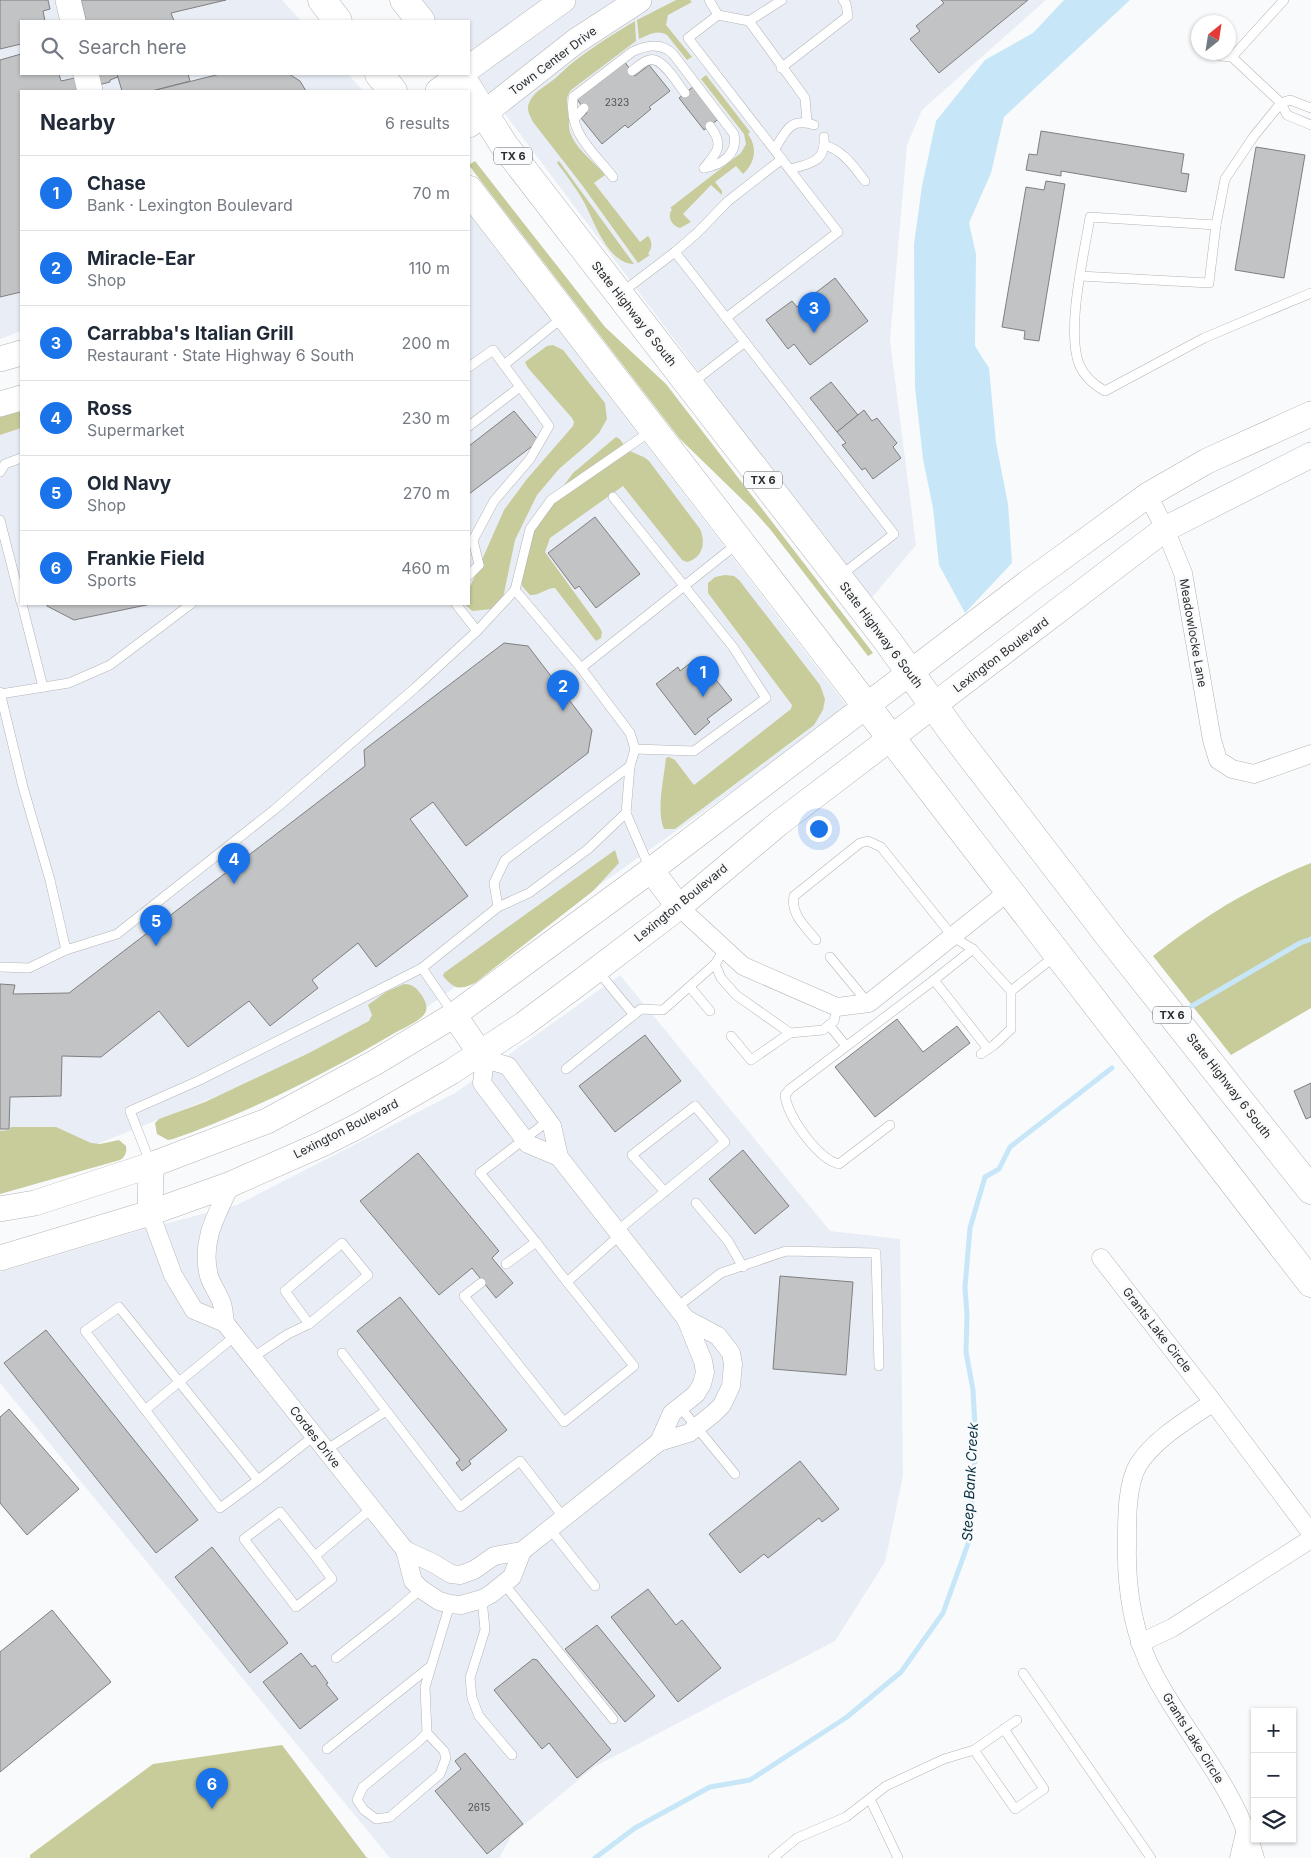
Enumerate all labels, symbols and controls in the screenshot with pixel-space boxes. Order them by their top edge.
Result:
north arrow [1191,15,1236,60]
search box [20,20,470,75]
street label: Town Center Drive [506,23,599,98]
icon: search [38,34,66,62]
text: Search here [78,36,187,59]
house number: 2323 [605,96,629,108]
text: Nearby [40,110,115,135]
text: 6 results [385,113,450,133]
road number: TX 6 [494,148,532,164]
text: Chase [87,172,146,195]
text: 1 [53,183,59,203]
text: 70 m [413,183,450,203]
text: Bank · Lexington Boulevard [87,195,293,215]
text: Miracle-Ear [87,247,195,270]
text: 2 [51,258,61,278]
text: 110 m [408,258,450,278]
street label: State Highway 6 South [589,258,680,369]
text: Shop [87,270,126,290]
pin: 3 [798,292,830,333]
text: Carrabba's Italian Grill [87,322,294,345]
text: 3 [51,333,61,353]
text: 200 m [402,333,450,353]
text: Restaurant · State Highway 6 South [87,345,354,365]
text: Ross [87,397,132,420]
text: 4 [51,408,61,428]
text: 230 m [402,408,450,428]
text: Supermarket [87,420,184,440]
text: Old Navy [87,472,171,495]
road number: TX 6 [744,472,782,488]
text: 5 [51,483,61,503]
text: 270 m [403,483,450,503]
text: Shop [87,495,126,515]
text: Frankie Field [87,547,205,570]
text: 6 [51,558,61,578]
text: 460 m [401,558,450,578]
text: Sports [87,570,136,590]
street label: Meadowlocke Lane [1177,577,1210,688]
street label: State Highway 6 South [837,579,926,691]
street label: Lexington Boulevard [950,614,1051,695]
pin: 1 [687,656,719,697]
pin: 2 [547,670,579,711]
your location [806,816,832,842]
pin: 4 [218,843,250,884]
street label: Lexington Boulevard [631,860,730,945]
pin: 5 [140,905,172,946]
road number: TX 6 [1153,1006,1191,1024]
street label: State Highway 6 South [1184,1030,1275,1141]
street label: Lexington Boulevard [291,1096,401,1162]
street label: Grants Lake Circle [1120,1284,1195,1375]
street label: Cordes Drive [287,1403,344,1471]
water label: Steep Bank Creek [958,1422,981,1542]
street label: Grants Lake Circle [1160,1690,1227,1786]
map controls [1251,1708,1296,1843]
button: + [1251,1708,1296,1753]
button: − [1251,1753,1296,1798]
pin: 6 [196,1768,228,1809]
button: layers [1251,1798,1296,1843]
house number: 2615 [468,1801,490,1813]

